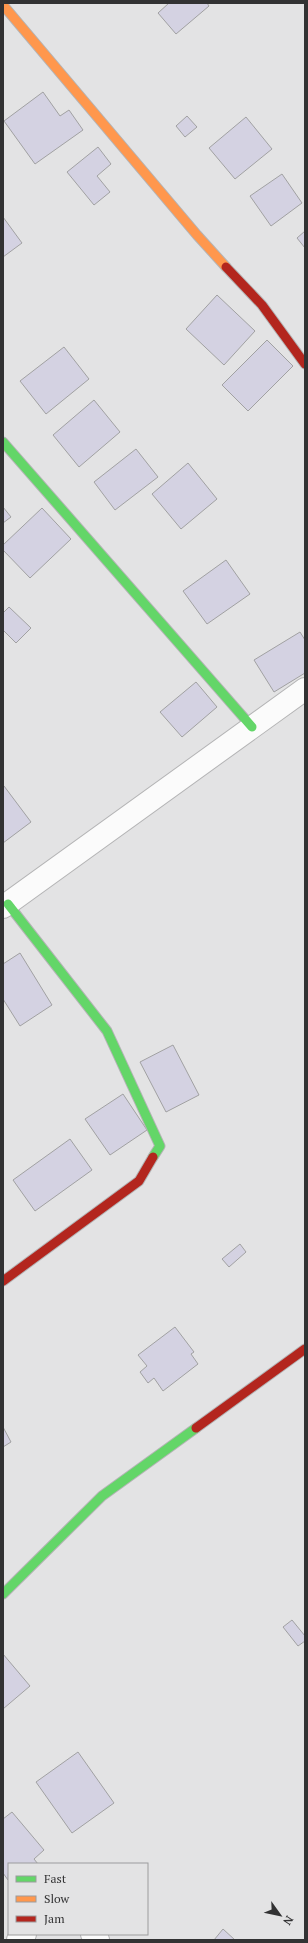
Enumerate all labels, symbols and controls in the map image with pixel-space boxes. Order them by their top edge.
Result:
legend [8,1863,148,1935]
text: Fast [44,1871,67,1886]
text: Slow [44,1891,70,1906]
north arrow [260,1895,300,1935]
text: Jam [44,1911,65,1926]
text: N [280,1913,297,1928]

